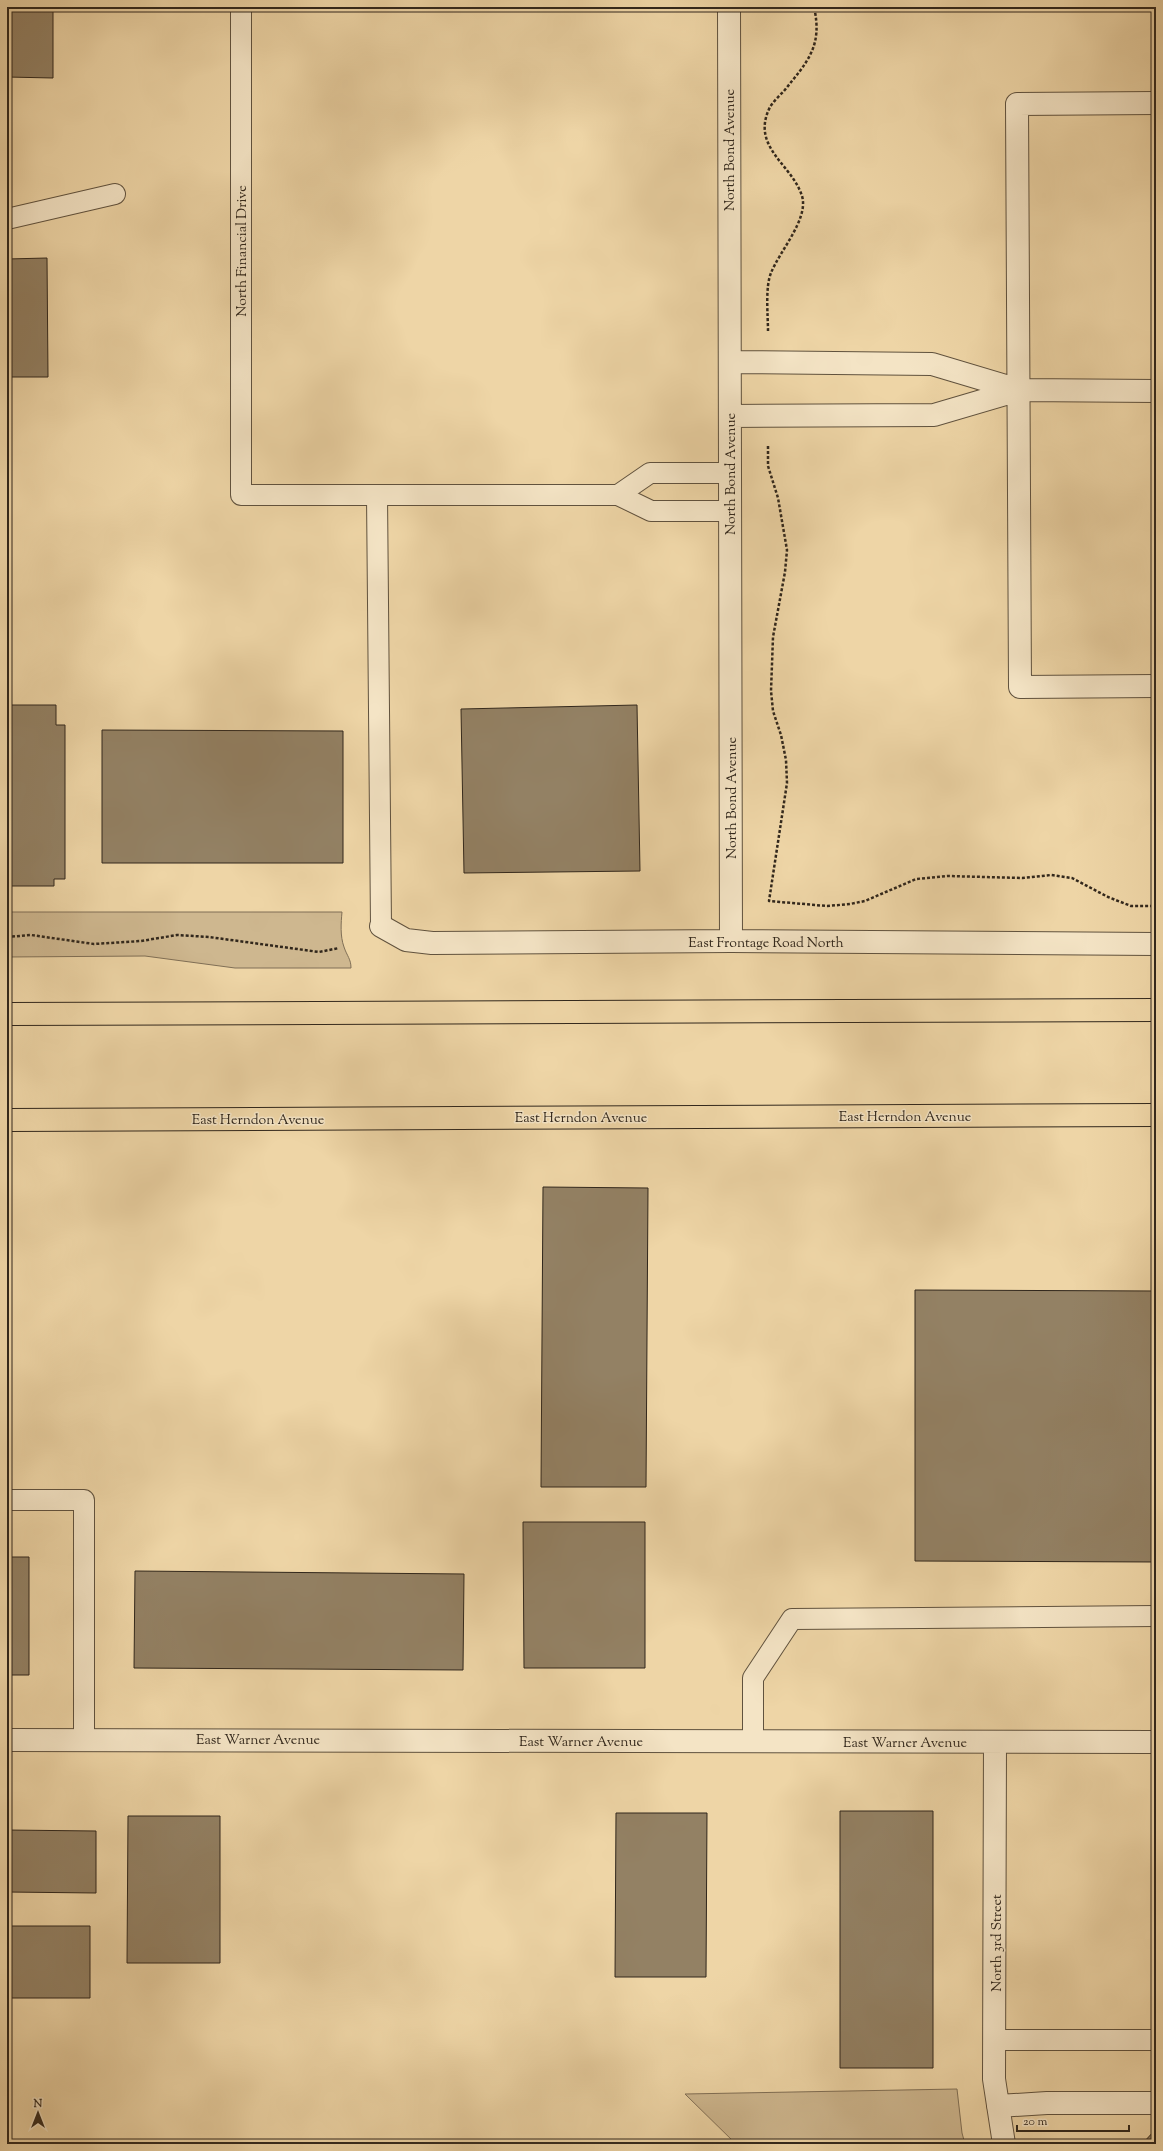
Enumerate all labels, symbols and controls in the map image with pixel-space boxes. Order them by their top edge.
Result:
street label: North Bond Avenue [721,89,741,211]
street label: North Financial Drive [233,185,253,317]
street label: North Bond Avenue [722,413,742,535]
street label: North Bond Avenue [723,737,743,859]
street label: East Frontage Road North [688,934,844,954]
street label: East Herndon Avenue [839,1108,971,1128]
street label: East Herndon Avenue [515,1109,647,1129]
street label: East Herndon Avenue [192,1111,324,1131]
street label: East Warner Avenue [196,1731,320,1751]
street label: East Warner Avenue [519,1733,643,1753]
street label: East Warner Avenue [843,1734,967,1754]
street label: North 3rd Street [988,1894,1008,1992]
north arrow [18,2093,58,2133]
text: N [33,2096,43,2112]
scale bar [1017,2107,1129,2133]
text: 20 m [1023,2113,1048,2131]

